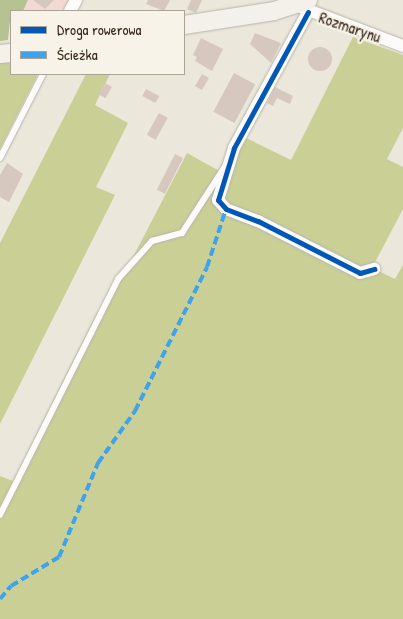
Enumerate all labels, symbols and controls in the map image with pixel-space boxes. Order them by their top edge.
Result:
street label: Rozmarynu [316,7,384,47]
legend [10,10,185,75]
text: Droga rowerowa [57,19,141,40]
text: Ścieżka [57,44,98,65]

